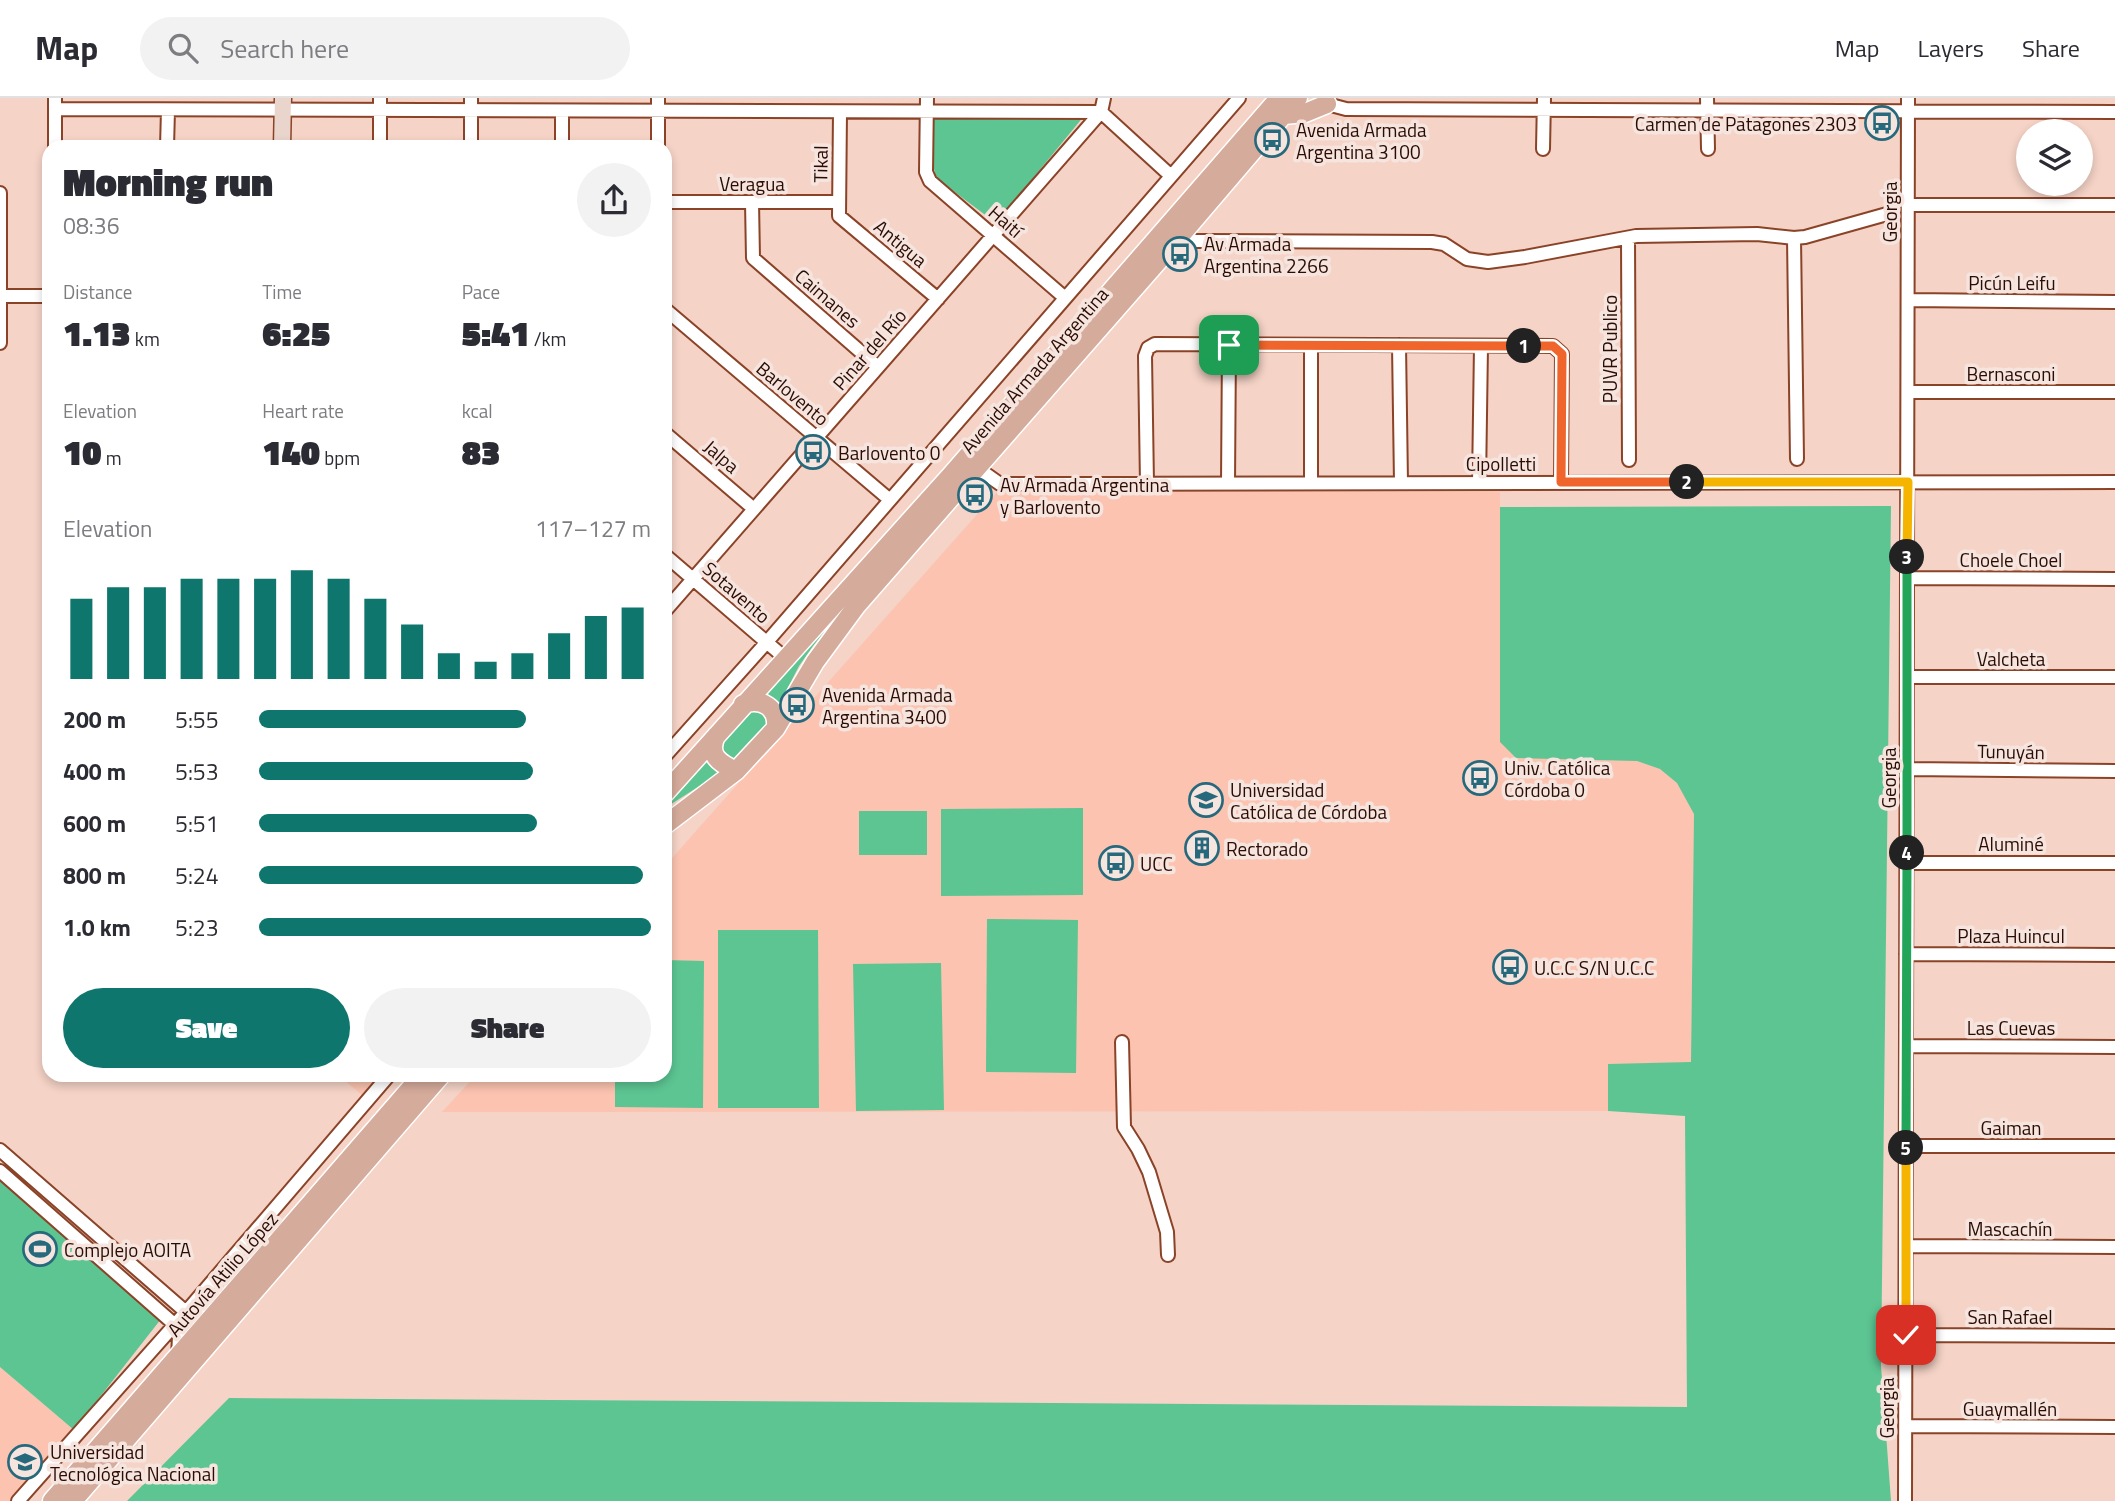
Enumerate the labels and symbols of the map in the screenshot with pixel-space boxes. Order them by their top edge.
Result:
bus stop icon: Carmen de Patagones 2303 [1863,104,1901,142]
place label: Carmen de Patagones 2303 [1635,109,1857,138]
place label: Avenida Armada Argentina 3100 [1296,115,1427,166]
bus stop icon: Avenida Armada Argentina 3100 [1253,121,1291,159]
street label: Tikal [805,145,835,183]
street label: Veragua [719,169,785,198]
street label: Georgia [1875,181,1904,243]
street label: Haití [982,198,1031,245]
street label: Antigua [868,212,934,274]
place label: Av Armada Argentina 2266 [1204,229,1329,280]
bus stop icon: Av Armada Argentina 2266 [1161,235,1199,273]
street label: Caimanes [789,261,867,335]
street label: Picún Leifu [1968,268,2056,297]
street label: Avenida Armada Argentina [953,280,1115,460]
street label: PUVR Publico [1595,295,1624,403]
street label: Pinar del Río [825,302,913,396]
pin [1199,315,1259,375]
pin: 1 [1506,328,1542,364]
street label: Barlovento [750,354,836,432]
street label: Bernasconi [1967,359,2056,388]
street label: Jalpa [698,432,747,480]
bus stop icon: Barlovento 0 [794,433,832,471]
place label: Barlovento 0 [838,438,940,467]
street label: Cipolletti [1466,449,1536,478]
pin: 2 [1670,464,1704,500]
place label: Av Armada Argentina y Barlovento [1000,470,1170,521]
bus stop icon: Av Armada Argentina y Barlovento [956,476,994,514]
pin: 3 [1890,540,1924,574]
street label: Choele Choel [1960,545,2062,574]
street label: Sotavento [697,554,777,630]
street label: Valcheta [1977,644,2046,673]
place label: Avenida Armada Argentina 3400 [822,680,953,731]
bus stop icon: Avenida Armada Argentina 3400 [778,686,816,724]
street label: Tunuyán [1977,736,2045,766]
street label: Georgia [1874,747,1903,809]
place label: Univ. Católica Córdoba 0 [1504,753,1611,804]
bus stop icon: Univ. Católica Córdoba 0 [1461,759,1499,797]
place label: Universidad Católica de Córdoba [1230,775,1387,826]
school or university icon: Universidad Católica de Córdoba [1187,781,1225,819]
building icon: Rectorado [1183,829,1221,867]
street label: Aluminé [1978,829,2044,858]
place label: Rectorado [1226,834,1308,863]
pin: 4 [1890,836,1924,870]
bus stop icon: UCC [1097,844,1135,882]
place label: UCC [1140,849,1173,878]
street label: Plaza Huincul [1957,921,2065,950]
bus stop icon: U.C.C S/N U.C.C [1491,948,1529,986]
place label: U.C.C S/N U.C.C [1534,953,1654,982]
street label: Las Cuevas [1967,1013,2055,1042]
street label: Gaiman [1981,1113,2042,1142]
pin: 5 [1888,1130,1924,1166]
street label: Autovía Atilio López [160,1205,284,1343]
street label: Mascachín [1968,1214,2052,1243]
sports icon: Complejo AOITA [21,1230,59,1268]
place label: Complejo AOITA [64,1235,191,1264]
street label: San Rafael [1967,1302,2053,1331]
pin [1876,1305,1936,1365]
street label: Georgia [1872,1377,1901,1439]
street label: Guaymallén [1963,1394,2057,1423]
place label: Universidad Tecnológica Nacional [50,1437,216,1488]
school or university icon: Universidad Tecnológica Nacional [6,1443,44,1481]

